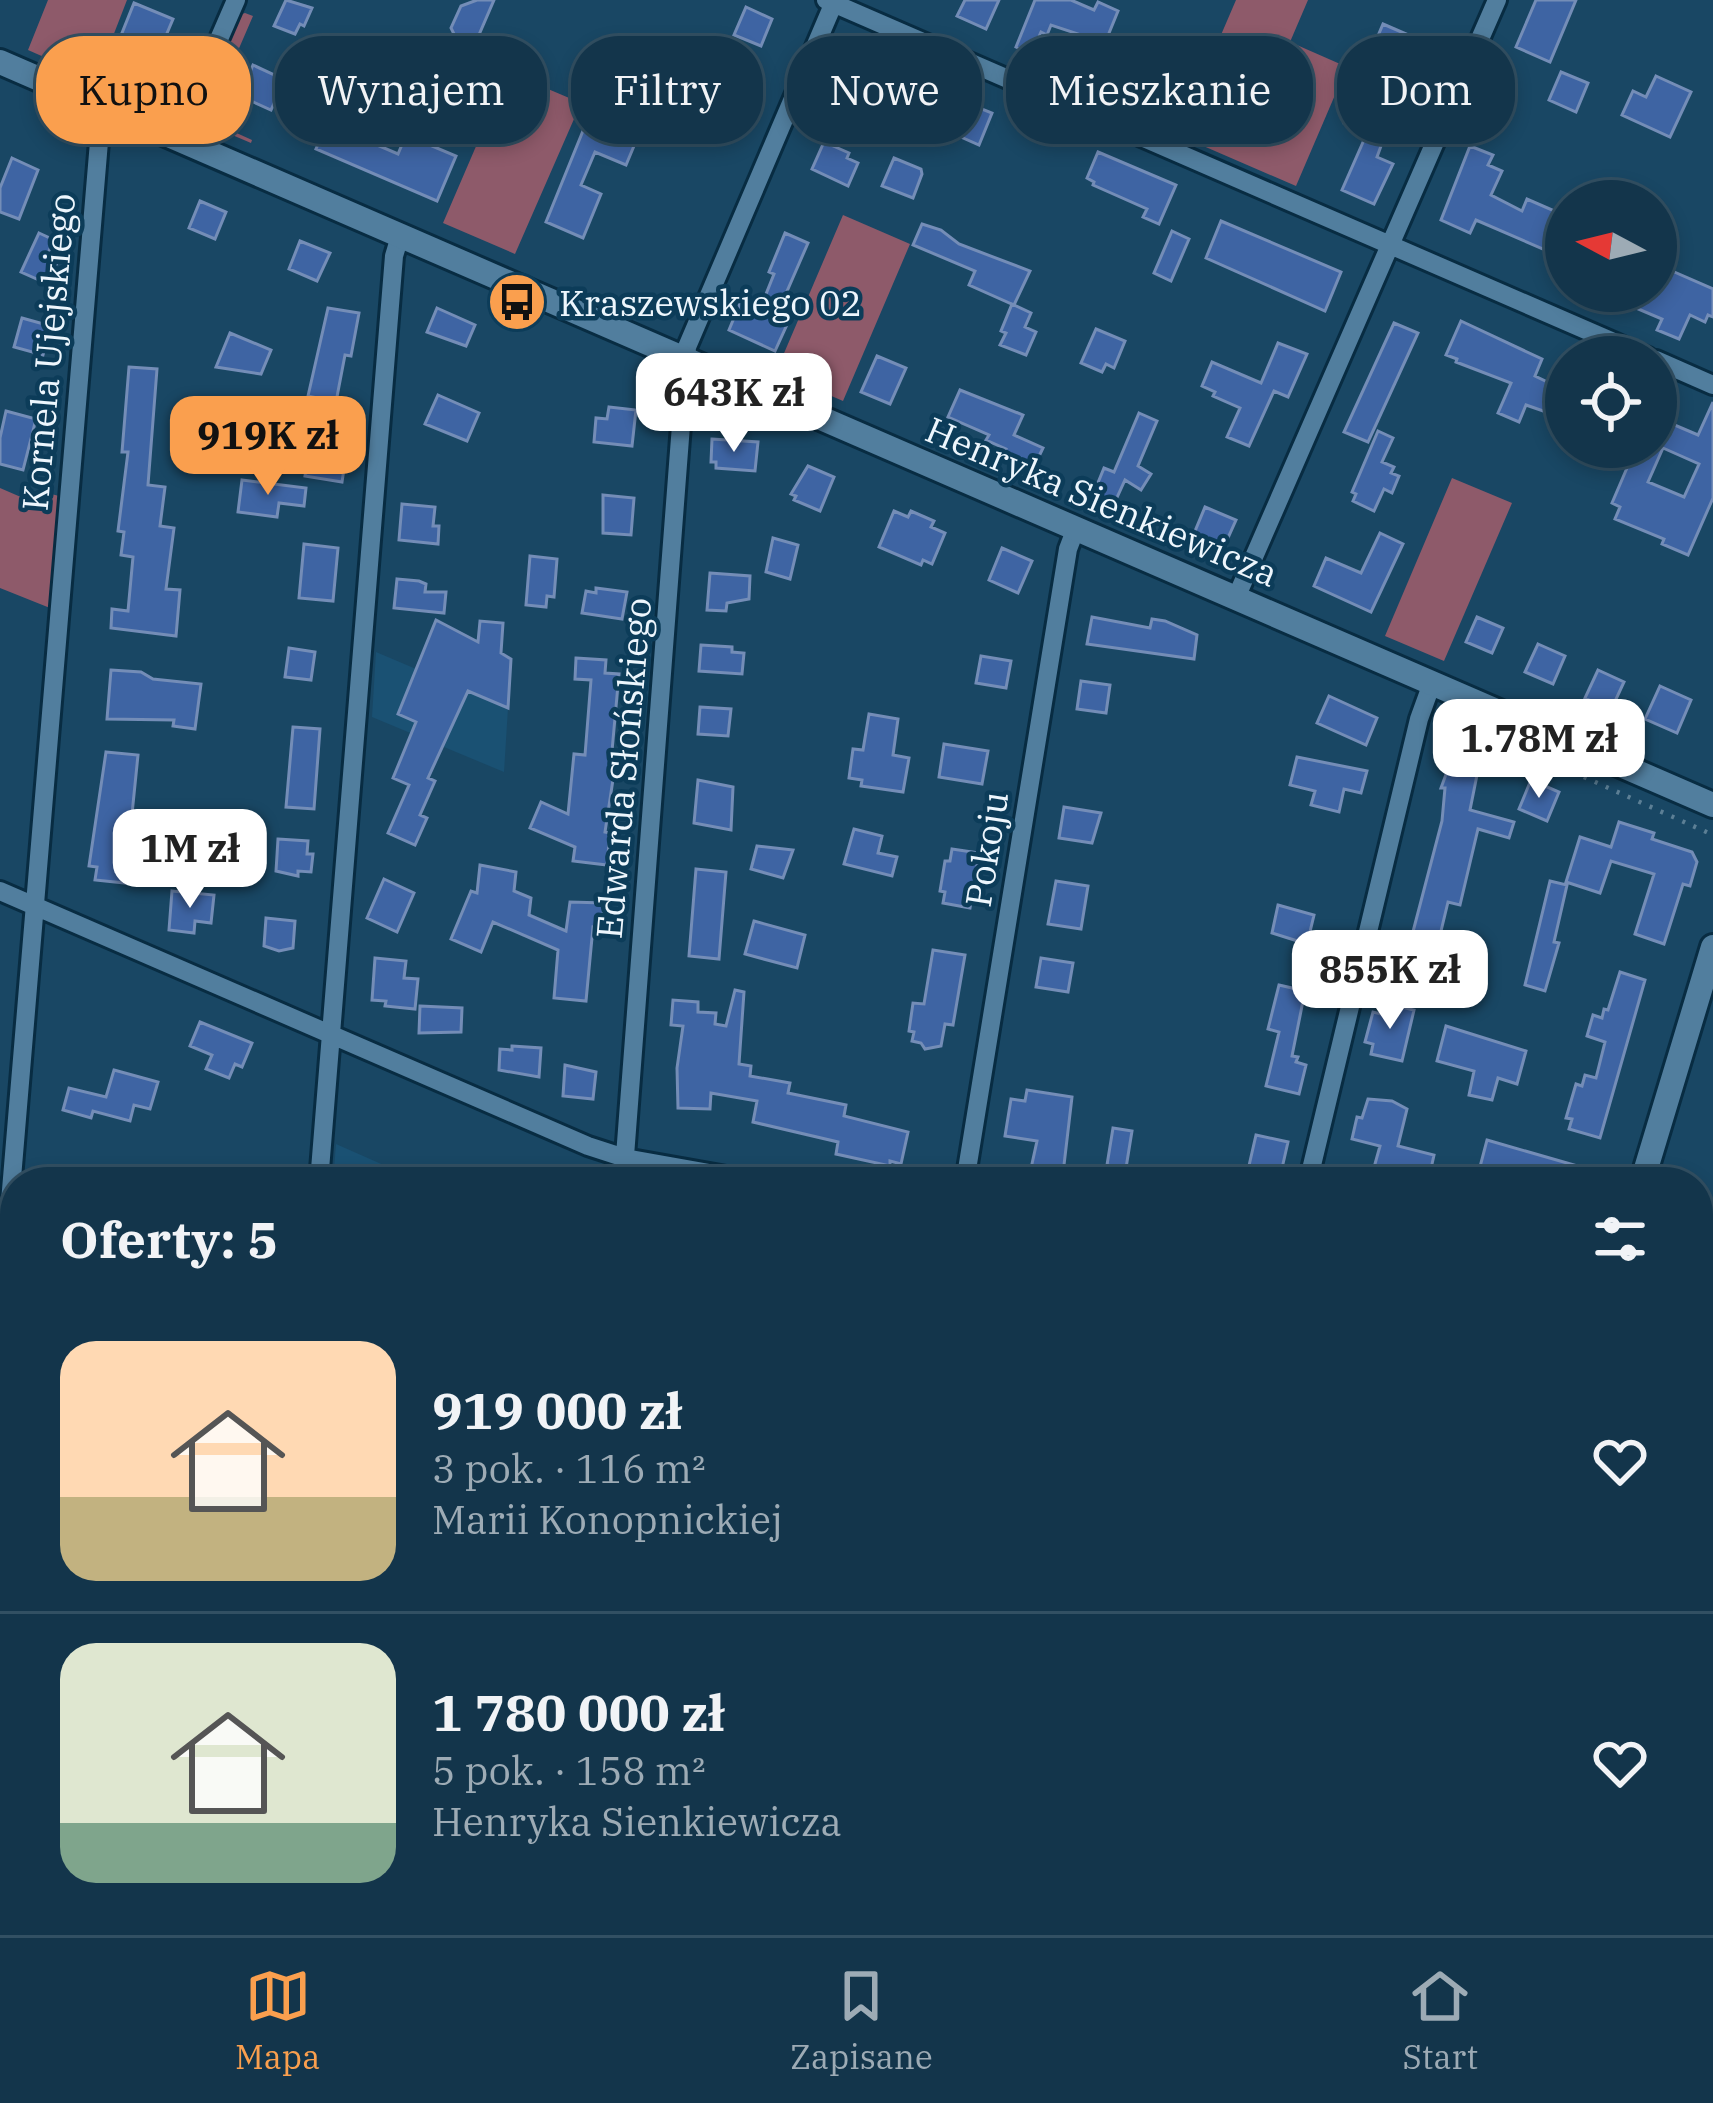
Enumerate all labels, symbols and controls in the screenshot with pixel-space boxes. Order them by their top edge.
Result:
chip: Kupno [36,36,251,144]
chip: Wynajem [275,36,547,144]
chip: Filtry [571,36,763,144]
chip: Nowe [787,36,982,144]
chip: Mieszkanie [1006,36,1313,144]
chip: Dom [1337,36,1515,144]
north arrow [1545,180,1677,312]
map controls [1545,180,1677,468]
street label: Kornela Ujejskiego [11,191,85,513]
bus stop icon: Kraszewskiego 02 [486,271,548,333]
place label: Kraszewskiego 02 [559,279,862,326]
button: locate [1545,336,1677,468]
pin: 643K zł [623,353,845,455]
text: 643K zł [663,366,805,417]
pin: 919K zł [157,396,379,498]
street label: Henryka Sienkiewicza [919,405,1285,597]
text: 919K zł [197,409,339,460]
street label: Edwarda Słońskiego [585,595,661,941]
pin: 1.78M zł [1415,699,1663,801]
text: 1.78M zł [1460,712,1618,763]
street label: Pokoju [954,788,1018,910]
pin: 1M zł [106,809,274,911]
text: 1M zł [140,822,240,873]
pin: 855K zł [1279,930,1501,1032]
text: 855K zł [1319,943,1461,994]
text: Oferty: 5 [60,1206,278,1272]
icon: filters [1587,1206,1653,1272]
text: 919 000 zł [432,1377,682,1443]
icon: home [156,1389,300,1533]
icon: heart [1587,1428,1653,1494]
text: 3 pok. · 116 m² [432,1443,705,1494]
text: Marii Konopnickiej [432,1494,783,1545]
text: 1 780 000 zł [432,1679,725,1745]
icon: home [156,1691,300,1835]
icon: heart [1587,1730,1653,1796]
text: 5 pok. · 158 m² [432,1745,705,1796]
text: Henryka Sienkiewicza [432,1796,842,1847]
tab: Mapa [235,1963,320,2078]
tab: Zapisane [790,1963,933,2078]
tab: Start [1402,1963,1478,2078]

